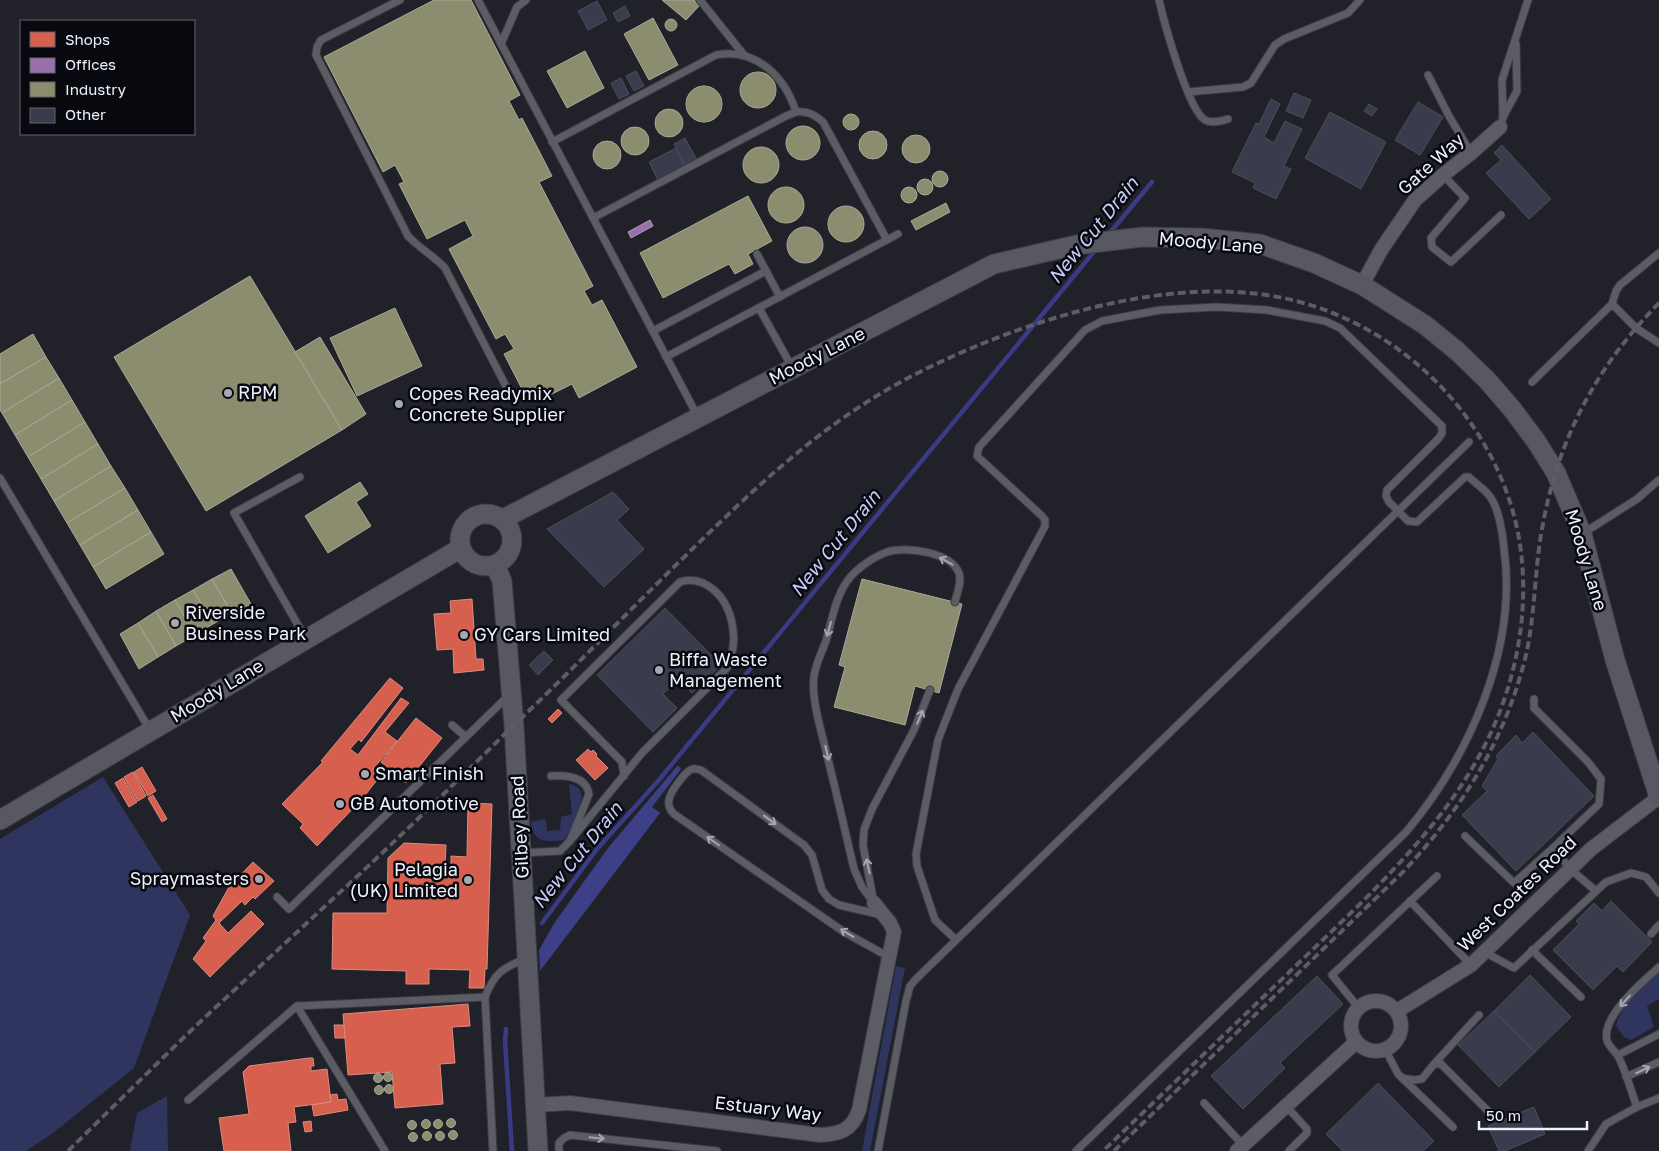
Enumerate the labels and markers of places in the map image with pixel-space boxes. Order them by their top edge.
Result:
place label: RPM [238,381,278,403]
place label: Copes Readymix Concrete Supplier [409,382,565,425]
marker: RPM [222,387,234,399]
marker: Copes Readymix Concrete Supplier [393,398,405,410]
place label: Riverside Business Park [185,601,306,644]
marker: Riverside Business Park [169,617,181,629]
place label: GY Cars Limited [474,623,610,645]
marker: GY Cars Limited [458,629,470,641]
place label: Biffa Waste Management [669,648,782,691]
marker: Biffa Waste Management [653,664,665,676]
place label: Smart Finish [375,762,484,784]
marker: Smart Finish [359,768,371,780]
place label: GB Automotive [350,792,479,814]
marker: GB Automotive [334,798,346,810]
place label: Pelagia (UK) Limited [350,858,458,901]
place label: Spraymasters [130,867,249,889]
marker: Spraymasters [253,873,265,885]
marker: Pelagia (UK) Limited [462,874,474,886]

